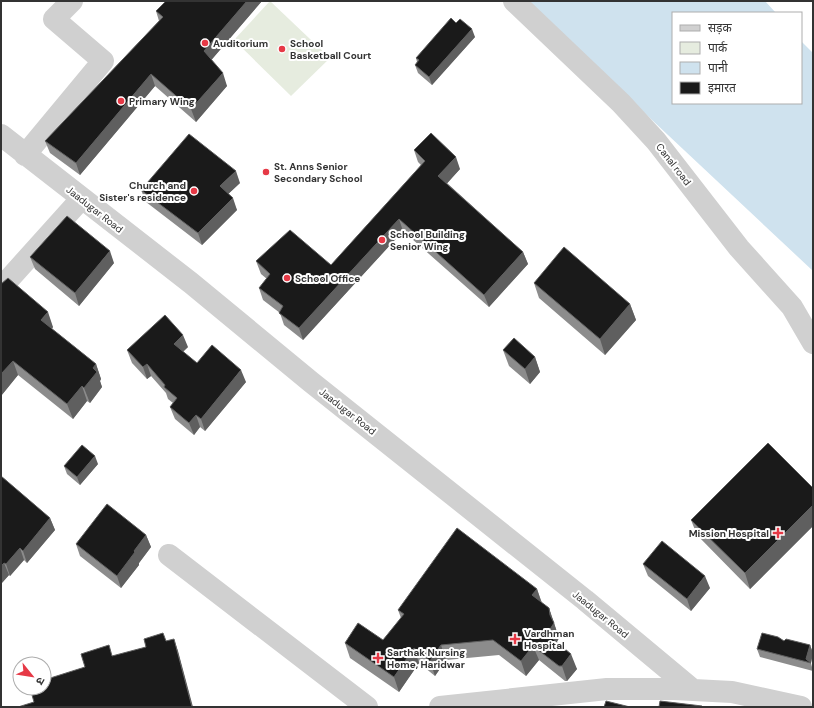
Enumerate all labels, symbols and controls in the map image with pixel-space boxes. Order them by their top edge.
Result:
legend [672,12,802,104]
text: सड़क [708,20,733,36]
place label: Auditorium [213,37,268,50]
place label: School Basketball Court [290,37,371,62]
marker: Auditorium [200,38,210,48]
text: पार्क [708,40,728,56]
marker: School Basketball Court [277,44,287,54]
text: पानी [708,60,729,76]
text: इमारत [708,80,737,96]
place label: Primary Wing [129,95,195,108]
marker: Primary Wing [116,96,126,106]
street label: Canal road [653,141,694,188]
place label: St. Anns Senior Secondary School [274,160,363,185]
marker: St. Anns Senior Secondary School [261,167,271,177]
place label: Church and Sister's residence [99,179,186,204]
street label: Jaadugar Road [64,183,126,236]
marker: Church and Sister's residence [189,186,199,196]
place label: School Building Senior Wing [390,228,465,253]
marker: School Building Senior Wing [377,235,387,245]
place label: School Office [295,272,360,285]
marker: School Office [282,273,292,283]
street label: Jaadugar Road [317,385,379,438]
place label: Mission Hospital [689,527,769,540]
marker: Mission Hospital [772,527,784,539]
street label: Jaadugar Road [570,588,631,641]
place label: Vardhman Hospital [524,627,574,652]
marker: Vardhman Hospital [509,633,521,645]
place label: Sarthak Nursing Home, Haridwar [387,646,465,671]
marker: Sarthak Nursing Home, Haridwar [372,652,384,664]
north arrow [12,656,52,696]
text: उ [33,675,48,688]

